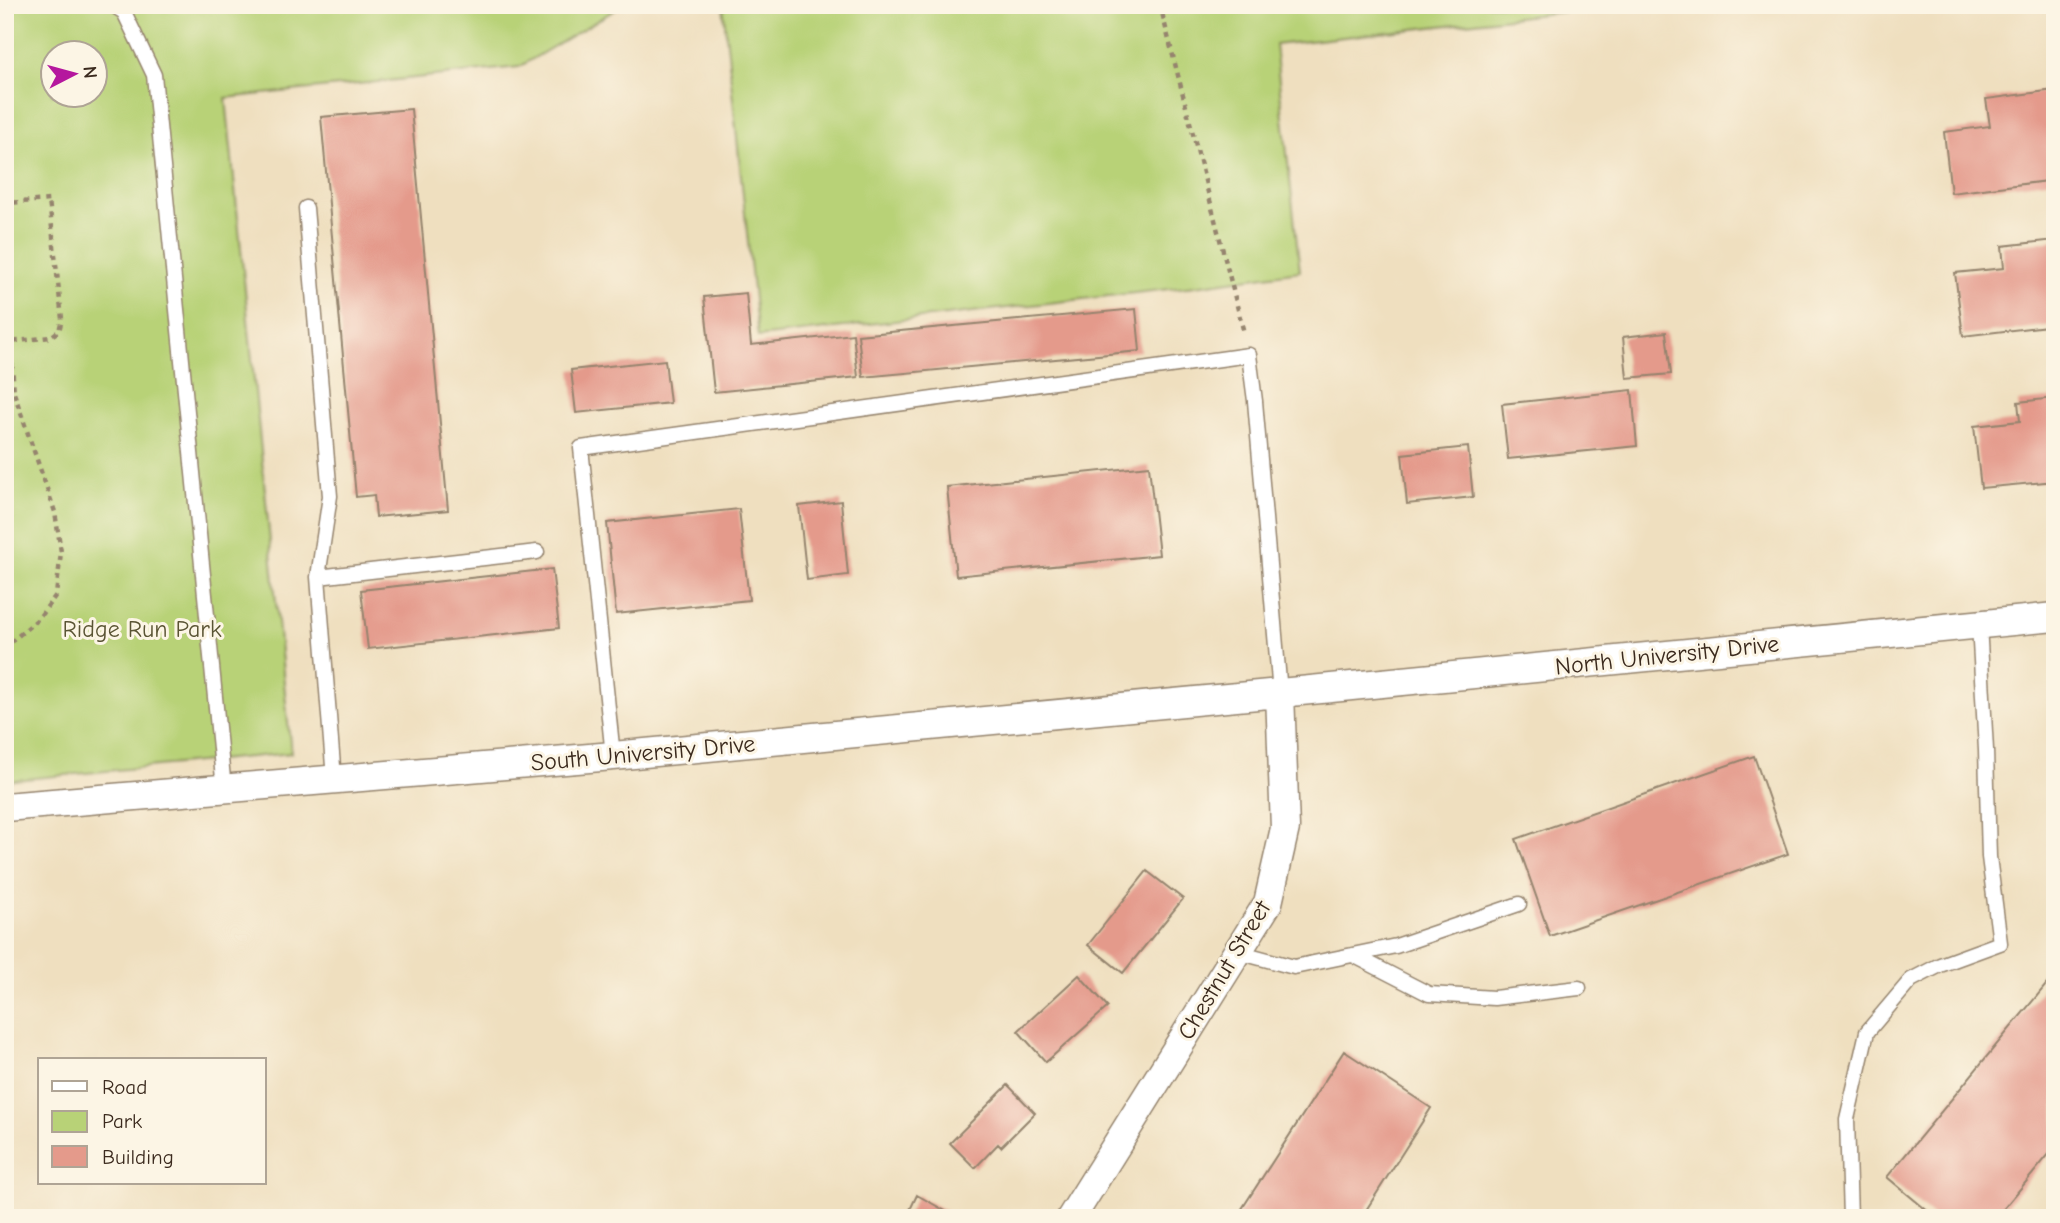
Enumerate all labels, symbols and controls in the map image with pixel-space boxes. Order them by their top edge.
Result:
north arrow [38,38,108,108]
text: N [78,65,101,80]
park label: Ridge Run Park [62,615,222,643]
street label: North University Drive [1554,629,1780,681]
street label: South University Drive [530,729,756,777]
street label: Chestnut Street [1172,895,1277,1044]
legend [38,1058,266,1184]
text: Road [102,1075,147,1099]
text: Park [102,1109,142,1133]
text: Building [102,1145,174,1169]

